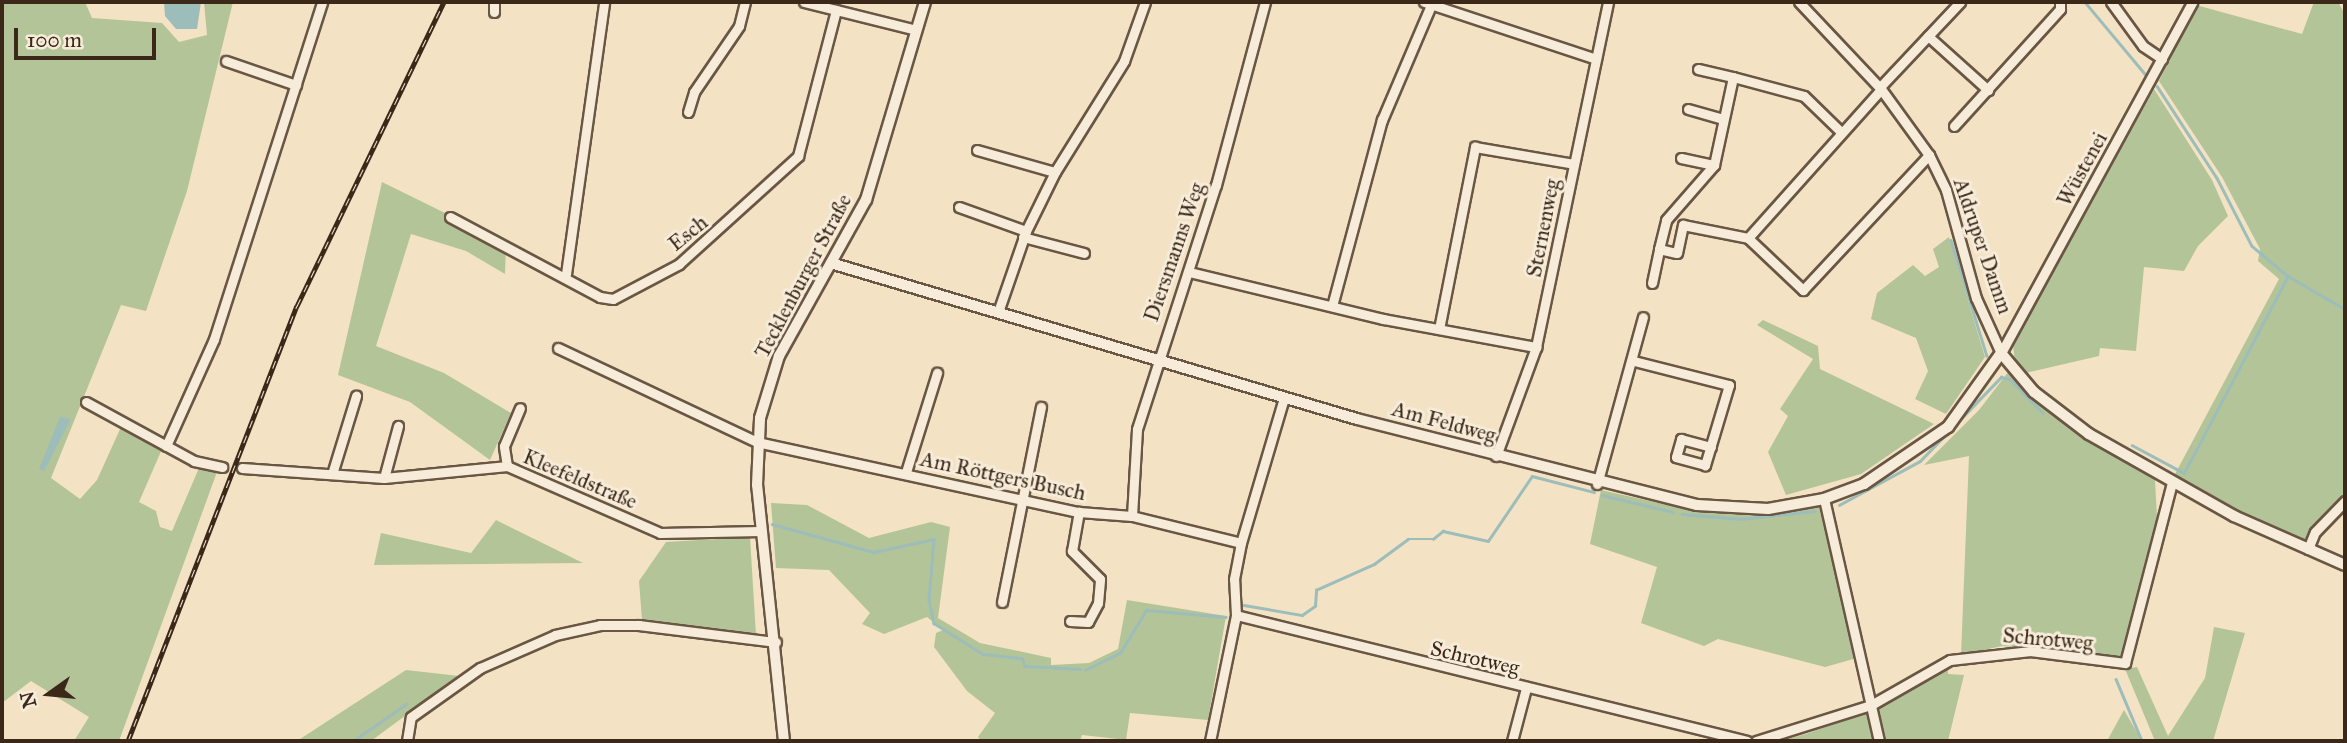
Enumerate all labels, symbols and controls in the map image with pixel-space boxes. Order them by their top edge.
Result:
scale bar [18,14,159,58]
text: 100 m [27,27,82,53]
street label: Wüstenei [2051,128,2113,210]
street label: Aldruper Damm [1948,175,2018,317]
street label: Sternenweg [1521,177,1565,279]
street label: Diersmanns Weg [1138,179,1210,325]
street label: Tecklenburger Straße [749,190,857,362]
street label: Esch [663,210,713,256]
street label: Am Feldweg [1389,396,1499,448]
street label: Kleefeldstraße [519,444,641,514]
street label: Am Röttgers Busch [918,446,1088,506]
street label: Schrotweg [2002,622,2094,656]
street label: Schrotweg [1428,636,1522,680]
north arrow [14,659,84,729]
text: N [15,689,41,710]

